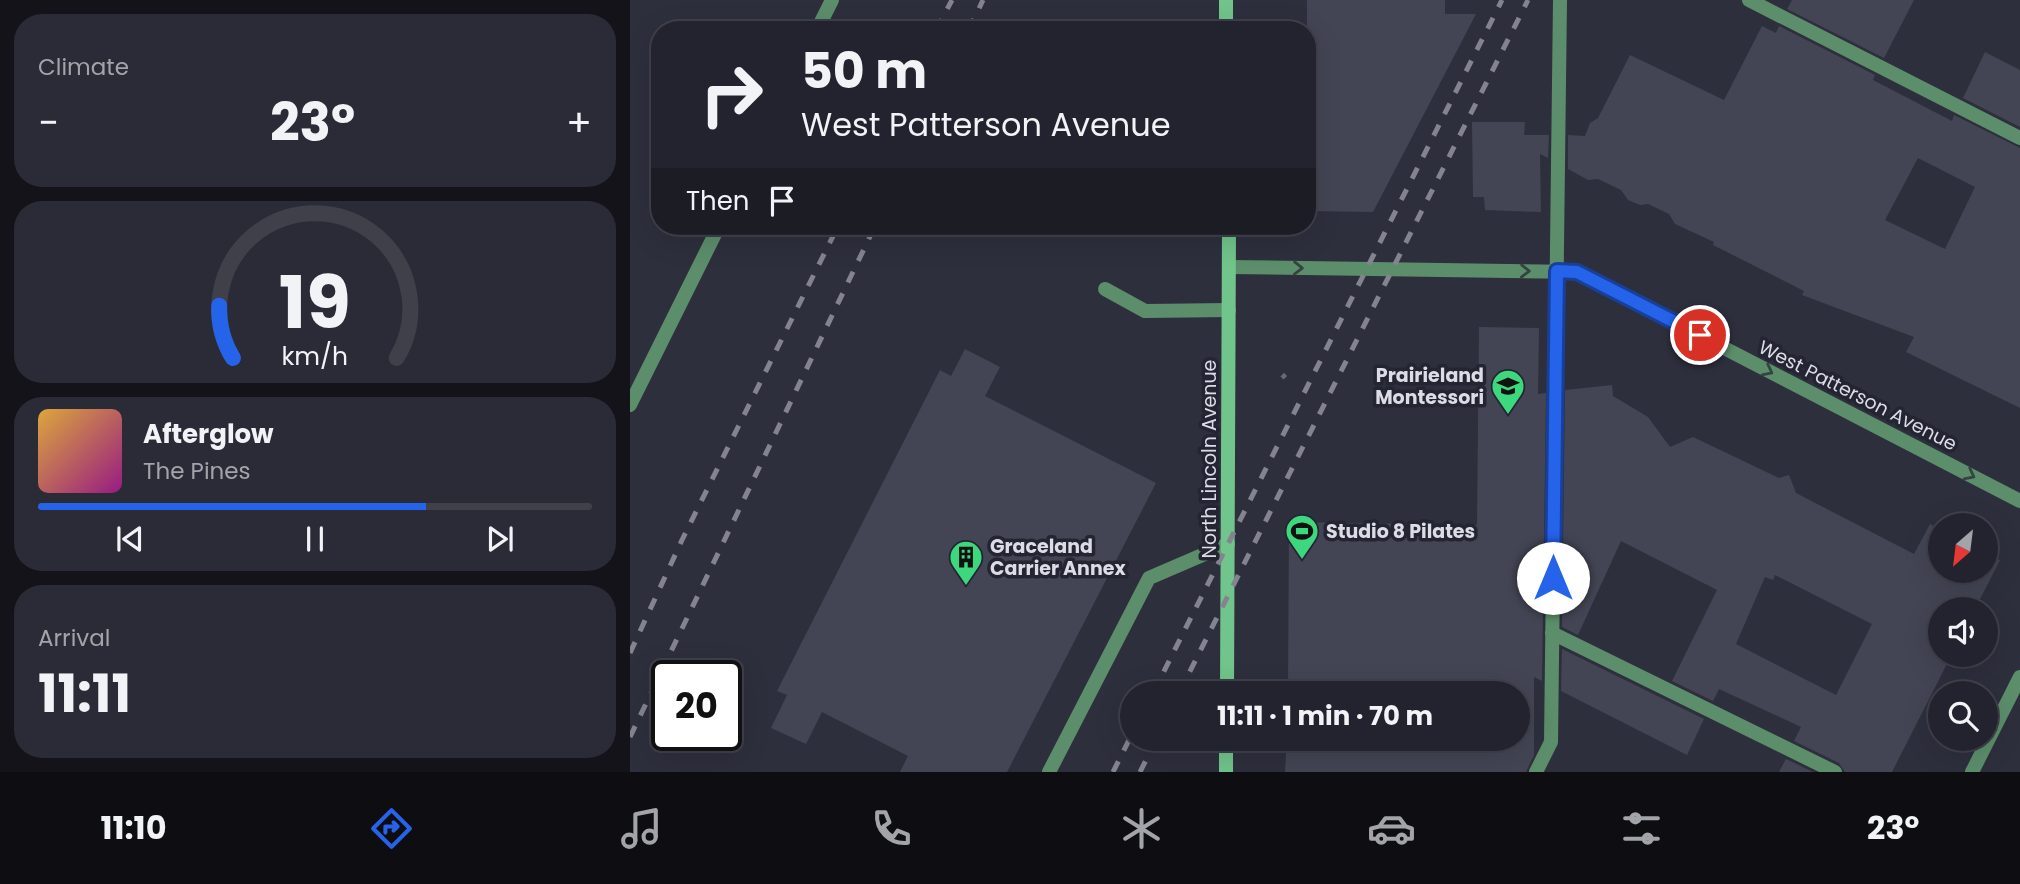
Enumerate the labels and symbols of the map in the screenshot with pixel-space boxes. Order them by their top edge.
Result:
one-way arrow [1293,260,1303,276]
one-way arrow [1520,263,1531,279]
pin [1670,305,1730,365]
street label: West Patterson Avenue [1754,334,1962,457]
street label: North Lincoln Avenue [1196,360,1223,558]
place label: Prairieland Montessori [1375,362,1484,411]
one-way arrow [1761,362,1773,376]
school or university icon: Prairieland Montessori [1489,367,1527,416]
one-way arrow [1963,467,1976,481]
sports icon: Studio 8 Pilates [1283,512,1321,561]
north arrow [1928,513,1998,583]
place label: Studio 8 Pilates [1326,518,1475,545]
place label: Graceland Carrier Annex [990,533,1126,582]
building icon: Graceland Carrier Annex [947,538,985,587]
position arrow [1516,541,1590,615]
speed limit sign: 20 [651,660,742,751]

